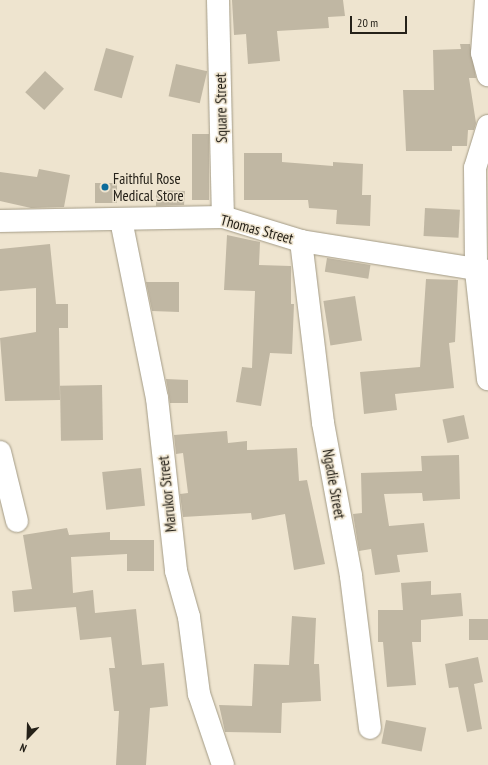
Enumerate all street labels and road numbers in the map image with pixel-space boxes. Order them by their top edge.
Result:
street label: Square Street [211,73,231,143]
street label: Thomas Street [219,211,295,247]
street label: Ngadie Street [319,448,349,520]
street label: Marukor Street [154,455,180,533]

